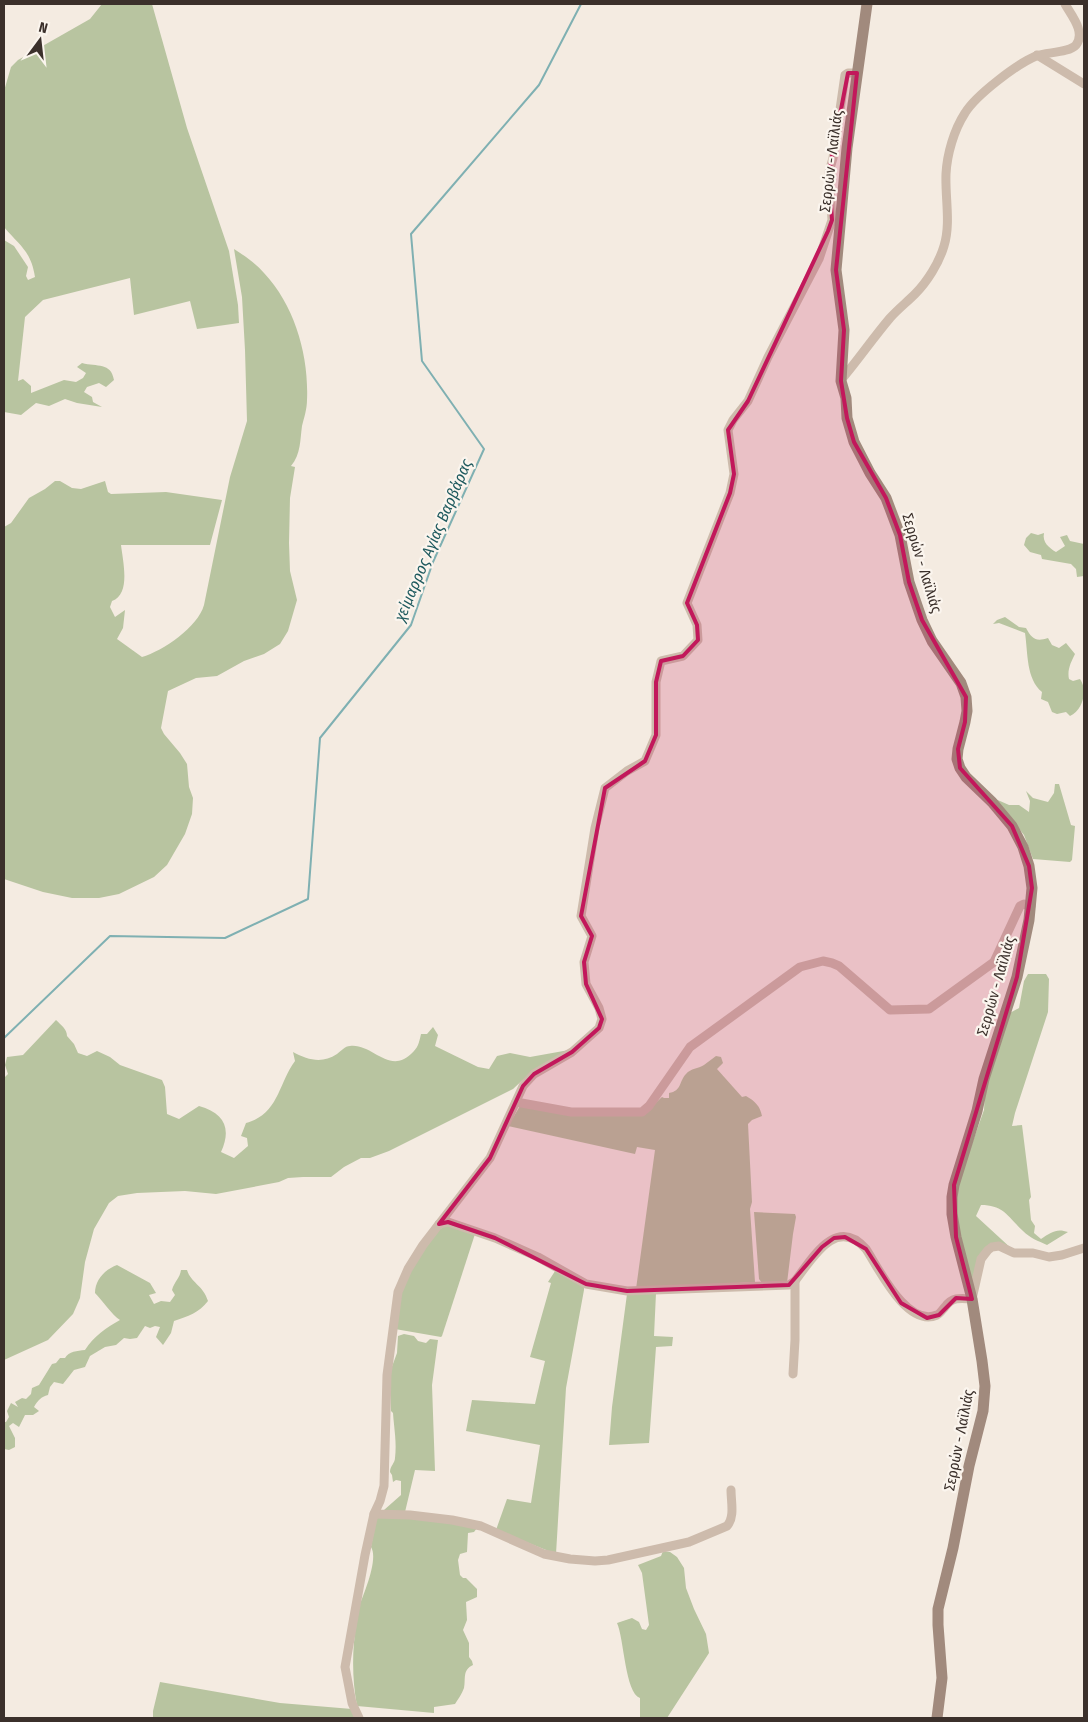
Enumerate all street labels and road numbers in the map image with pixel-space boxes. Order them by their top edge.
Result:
street label: Σερρών - Λαϊλιάς [816,108,846,213]
street label: Σερρών - Λαϊλιάς [898,511,946,615]
street label: Σερρών - Λαϊλιάς [973,933,1019,1038]
street label: Σερρών - Λαϊλιάς [940,1387,978,1492]

